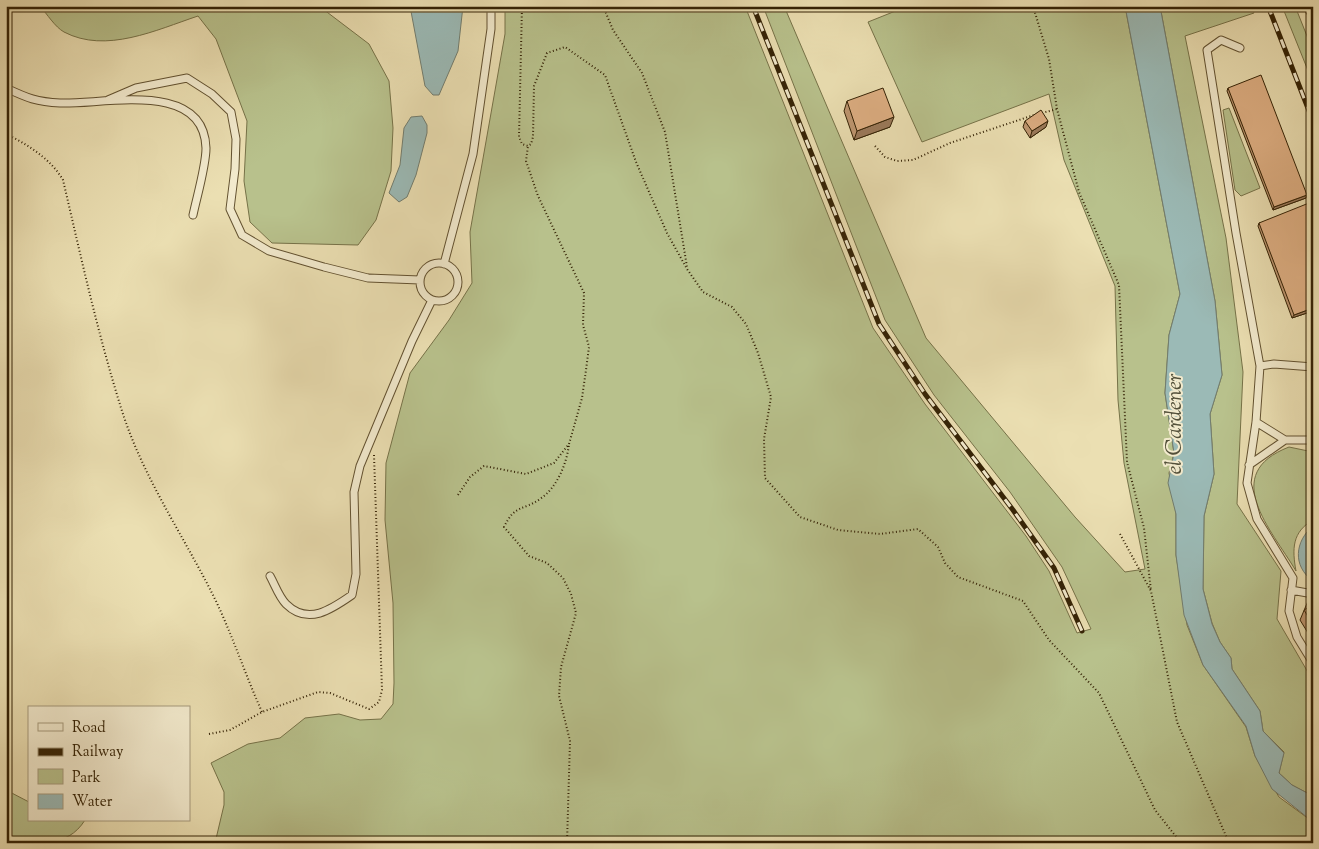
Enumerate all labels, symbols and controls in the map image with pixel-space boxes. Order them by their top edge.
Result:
water label: el Cardener [1160,373,1192,475]
legend [28,706,190,822]
text: Road [72,718,106,739]
text: Railway [72,742,124,763]
text: Park [72,768,101,789]
text: Water [72,792,113,813]

